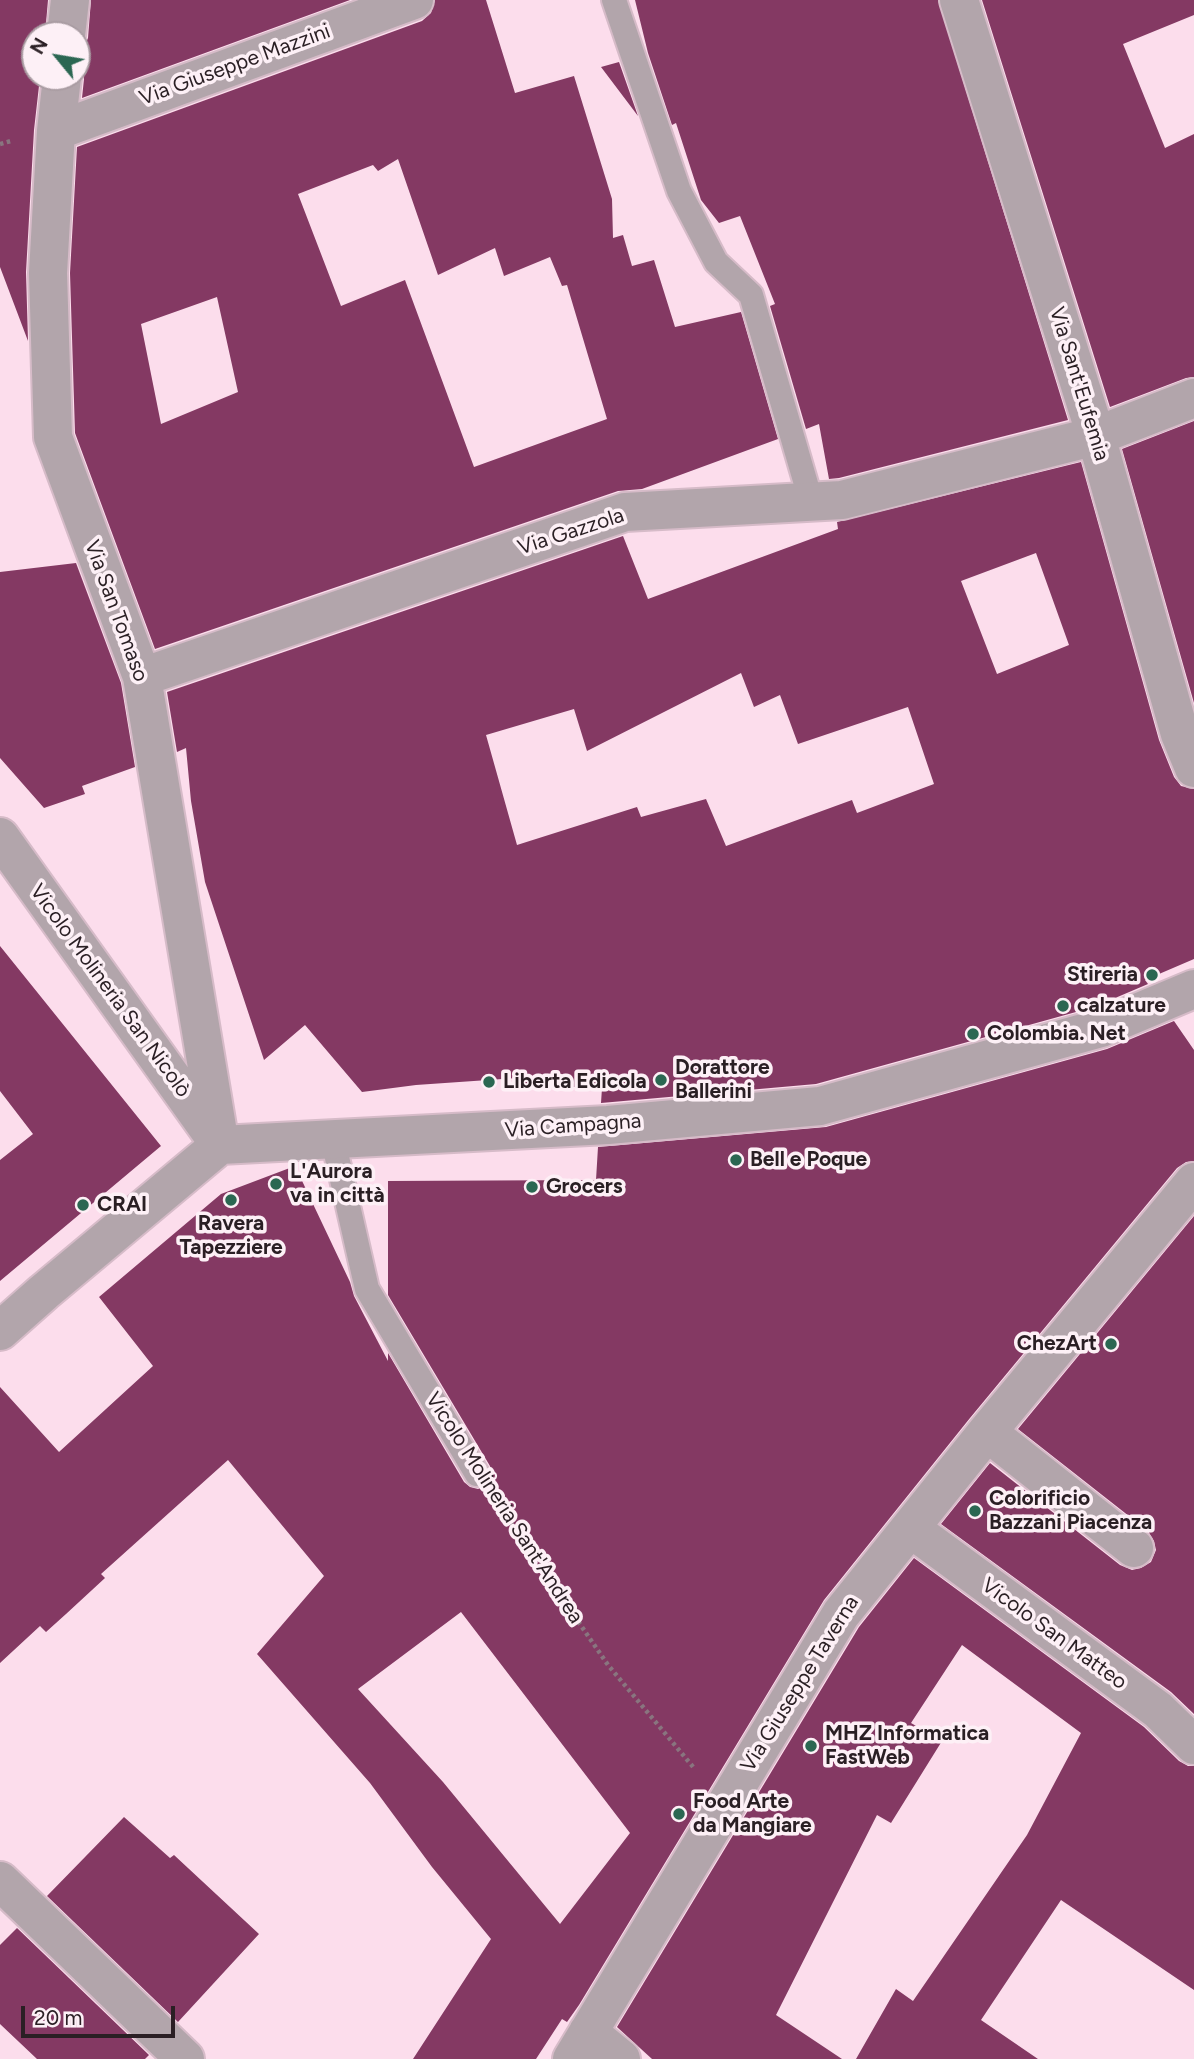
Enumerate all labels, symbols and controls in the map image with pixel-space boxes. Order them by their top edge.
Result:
street label: Via Giuseppe Mazzini [136,19,334,111]
north arrow [21,21,91,91]
text: N [25,34,53,58]
street label: Via Sant'Eufemia [1044,304,1114,464]
street label: Via Gazzola [515,503,627,561]
street label: Via San Tomaso [79,537,153,685]
street label: Vicolo Molineria San Nicolò [24,879,196,1103]
place label: Stireria [1067,962,1138,988]
marker: Stireria [1144,967,1160,983]
place label: calzature [1077,993,1166,1019]
marker: calzature [1055,998,1071,1014]
place label: Colombia. Net [987,1021,1126,1047]
marker: Colombia. Net [965,1026,981,1042]
place label: Dorattore Ballerini [675,1055,770,1105]
place label: Liberta Edicola [503,1069,647,1095]
marker: Dorattore Ballerini [653,1072,669,1088]
marker: Liberta Edicola [481,1074,497,1090]
street label: Via Campagna [504,1109,642,1143]
place label: Bell e Poque [750,1147,867,1173]
marker: Bell e Poque [728,1152,744,1168]
place label: L'Aurora va in città [290,1159,385,1209]
place label: Grocers [546,1174,623,1200]
marker: L'Aurora va in città [268,1176,284,1192]
marker: Grocers [524,1179,540,1195]
place label: CRAI [97,1192,147,1218]
marker: Ravera Tapezziere [223,1192,239,1208]
marker: CRAI [75,1197,91,1213]
place label: Ravera Tapezziere [179,1211,283,1261]
place label: ChezArt [1017,1331,1097,1357]
marker: ChezArt [1103,1336,1119,1352]
street label: Vicolo Molineria Sant'Andrea [420,1388,588,1628]
place label: Colorificio Bazzani Piacenza [989,1486,1152,1536]
marker: Colorificio Bazzani Piacenza [967,1503,983,1519]
street label: Vicolo San Matteo [976,1573,1132,1695]
street label: Via Giuseppe Taverna [735,1591,865,1777]
place label: MHZ Informatica FastWeb [825,1721,989,1771]
marker: MHZ Informatica FastWeb [803,1738,819,1754]
place label: Food Arte da Mangiare [693,1789,812,1839]
marker: Food Arte da Mangiare [671,1806,687,1822]
scale bar [24,1993,178,2037]
text: 20 m [34,2005,82,2030]

